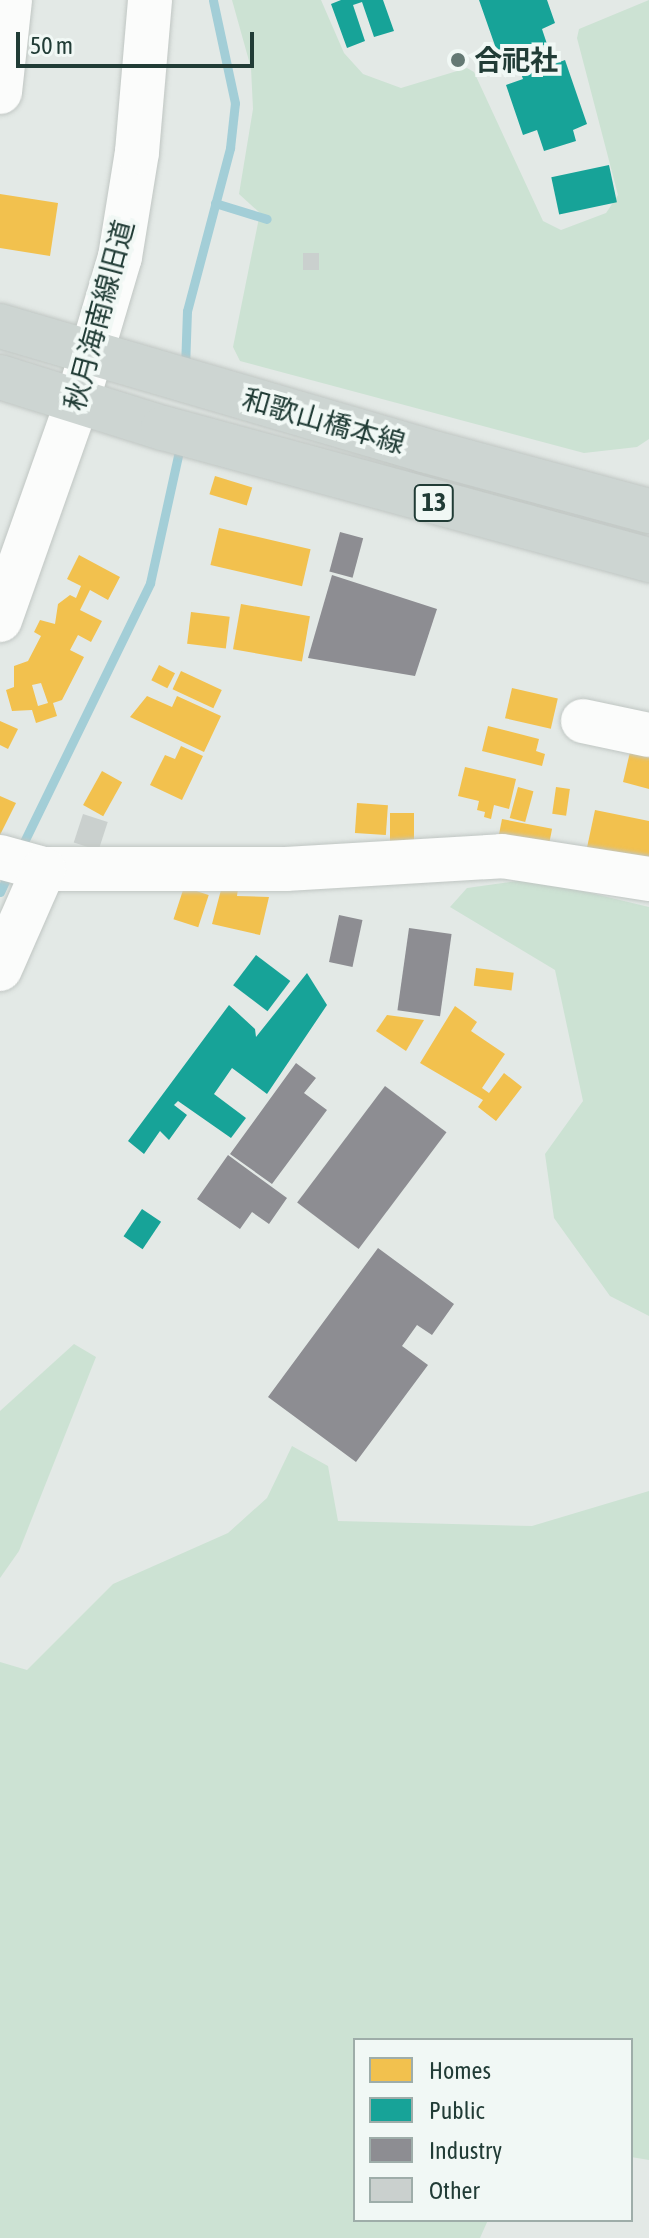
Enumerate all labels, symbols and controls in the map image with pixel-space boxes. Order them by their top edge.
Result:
scale bar [20,16,258,66]
text: 50 m [30,32,73,59]
place label: 合祀社 [474,43,558,77]
marker: 合祀社 [449,51,467,69]
street label: 秋月海南線旧道 [57,216,141,414]
street label: 和歌山橋本線 [239,382,409,460]
road number: 13 [412,481,456,525]
legend [353,2038,633,2222]
text: Homes [429,2057,491,2084]
text: Public [429,2097,485,2124]
text: Industry [429,2137,502,2164]
text: Other [429,2177,480,2204]

